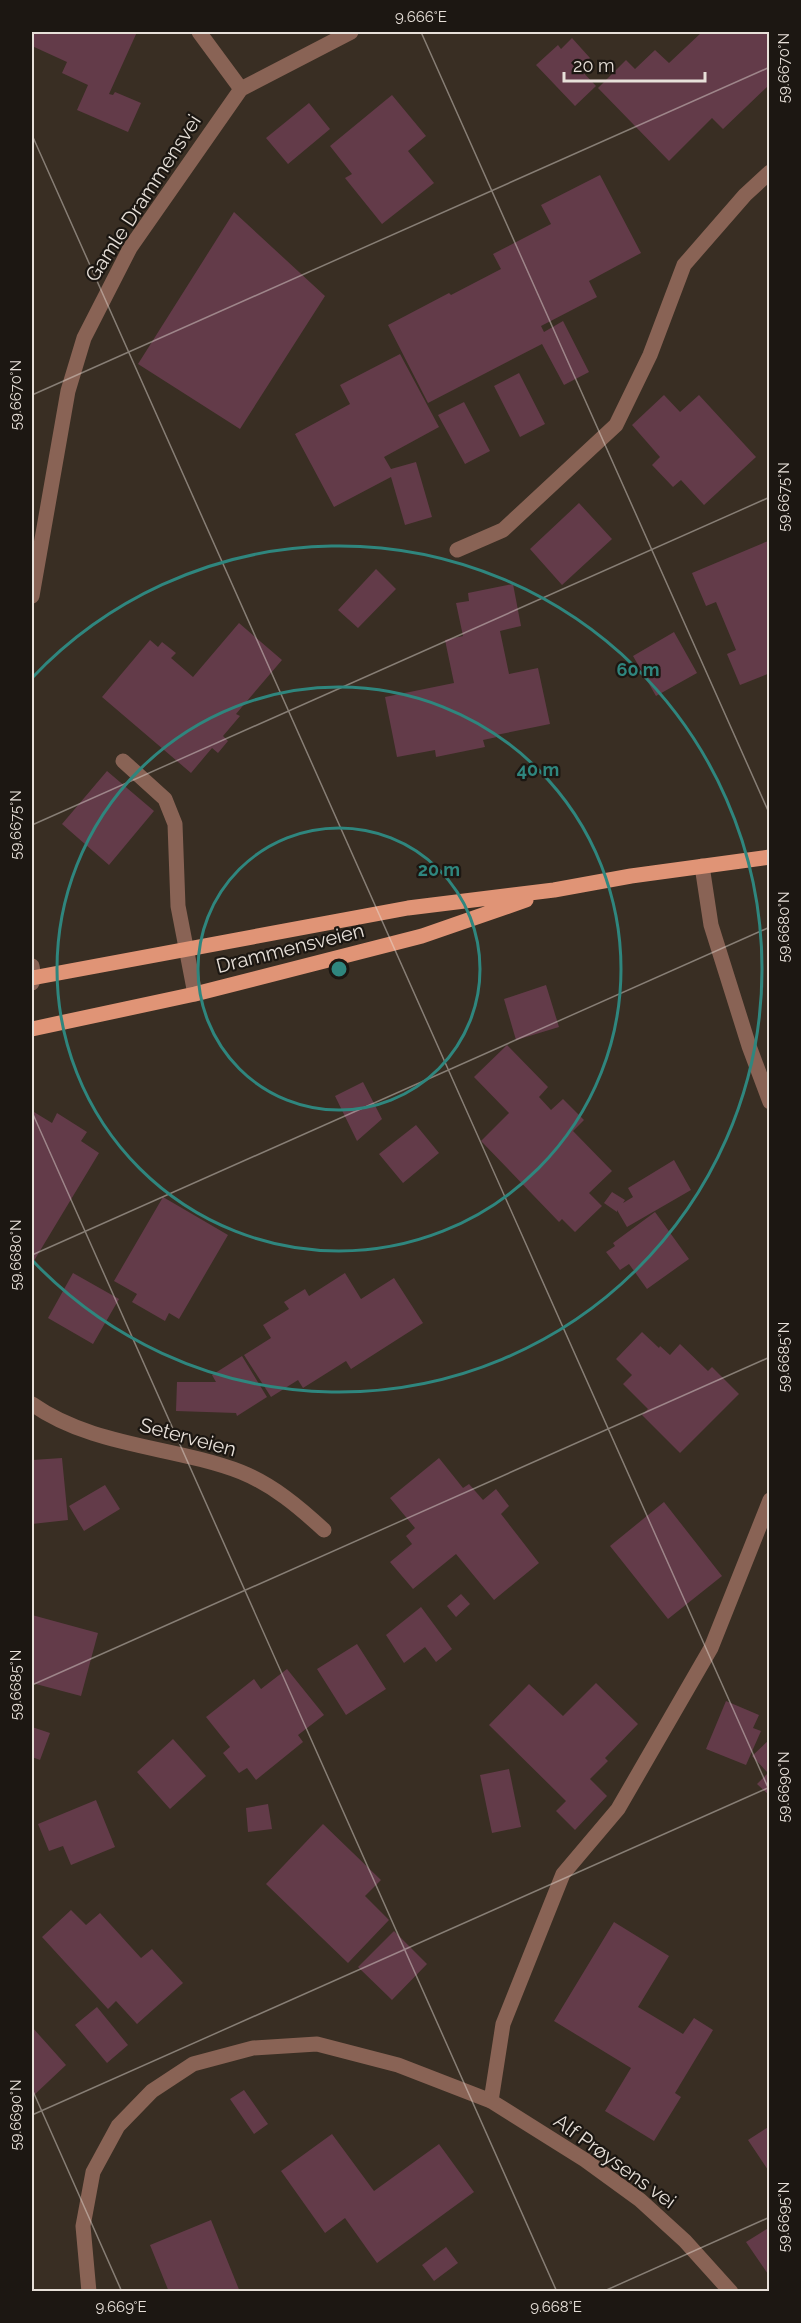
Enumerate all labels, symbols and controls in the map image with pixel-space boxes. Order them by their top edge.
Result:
text: 9.666°E [395,8,447,26]
text: 59.6670°N [775,33,793,103]
scale bar [564,45,705,83]
text: 20 m [573,55,615,76]
street label: Gamle Drammensvei [80,110,206,286]
text: 59.6670°N [7,360,25,430]
text: 59.6675°N [775,462,793,532]
text: 60 m [616,659,660,680]
text: 40 m [517,759,559,780]
text: 59.6675°N [7,790,25,860]
text: 20 m [418,859,460,880]
text: 59.6680°N [775,891,793,963]
street label: Drammensveien [214,918,366,978]
centre of rings [329,959,349,979]
text: 59.6680°N [7,1219,25,1291]
text: 59.6685°N [775,1322,793,1392]
street label: Seterveien [137,1413,239,1461]
text: 59.6685°N [7,1650,25,1720]
text: 59.6690°N [775,1751,793,1823]
text: 59.6690°N [7,2079,25,2151]
street label: Alf Prøysens vei [549,2109,681,2213]
text: 59.6695°N [775,2182,793,2252]
text: 9.669°E [95,2298,147,2316]
text: 9.668°E [530,2298,582,2316]

